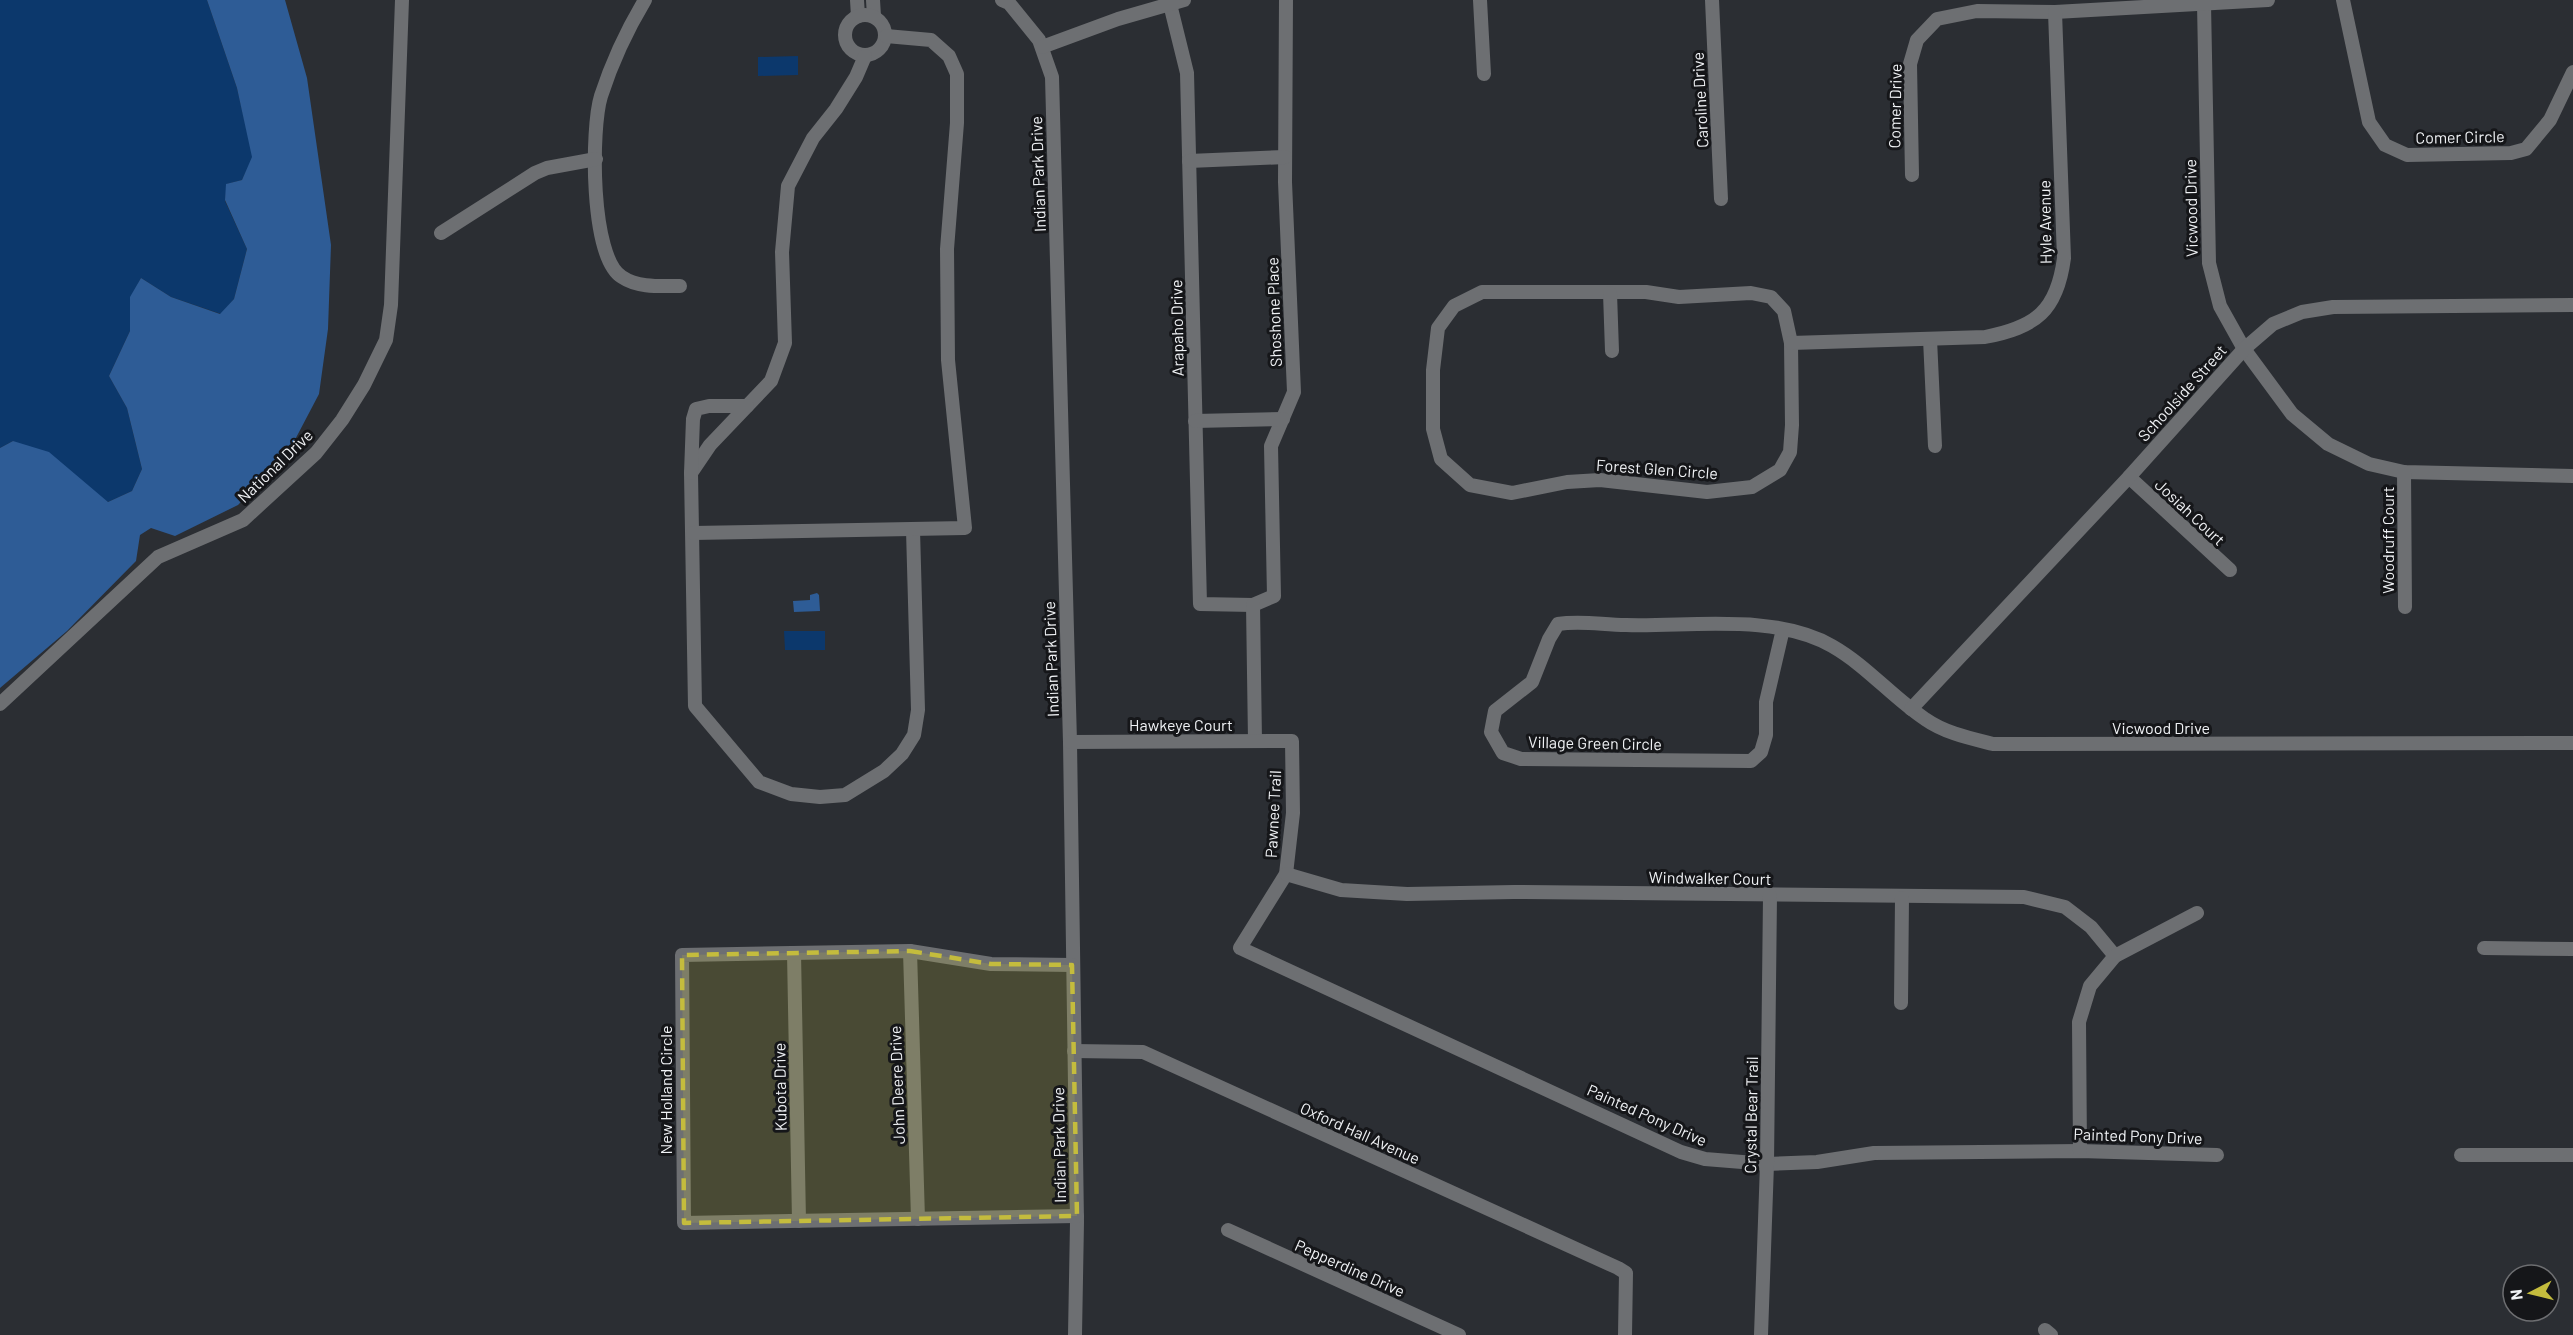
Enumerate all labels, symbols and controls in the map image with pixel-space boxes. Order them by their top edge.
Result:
street label: Caroline Drive [1688,52,1711,148]
street label: Comer Drive [1884,63,1905,149]
street label: Indian Park Drive [1026,116,1049,232]
street label: Comer Circle [2415,126,2505,147]
street label: Vicwood Drive [2180,159,2201,257]
street label: Hyle Avenue [2034,180,2055,264]
street label: Shoshone Place [1262,257,1285,367]
street label: Arapaho Drive [1166,279,1187,377]
street label: Schoolside Street [2133,341,2230,445]
street label: National Drive [233,425,316,506]
street label: Forest Glen Circle [1596,455,1719,482]
street label: Josiah Court [2151,474,2229,549]
street label: Woodruff Court [2378,486,2397,594]
street label: Indian Park Drive [1039,601,1062,717]
street label: Hawkeye Court [1129,715,1233,734]
street label: Vicwood Drive [2112,718,2210,737]
street label: Village Green Circle [1528,732,1662,753]
street label: Pawnee Trail [1261,770,1284,858]
street label: Windwalker Court [1648,867,1772,888]
street label: New Holland Circle [656,1025,675,1155]
street label: John Deere Drive [885,1025,908,1145]
street label: Kubota Drive [769,1043,790,1131]
street label: Crystal Bear Trail [1740,1056,1761,1174]
street label: Painted Pony Drive [1584,1080,1710,1149]
street label: Indian Park Drive [1048,1087,1069,1203]
street label: Oxford Hall Avenue [1297,1098,1423,1167]
street label: Painted Pony Drive [2073,1124,2203,1147]
street label: Pepperdine Drive [1292,1235,1408,1300]
north arrow [2501,1263,2561,1323]
text: N [2506,1288,2526,1301]

